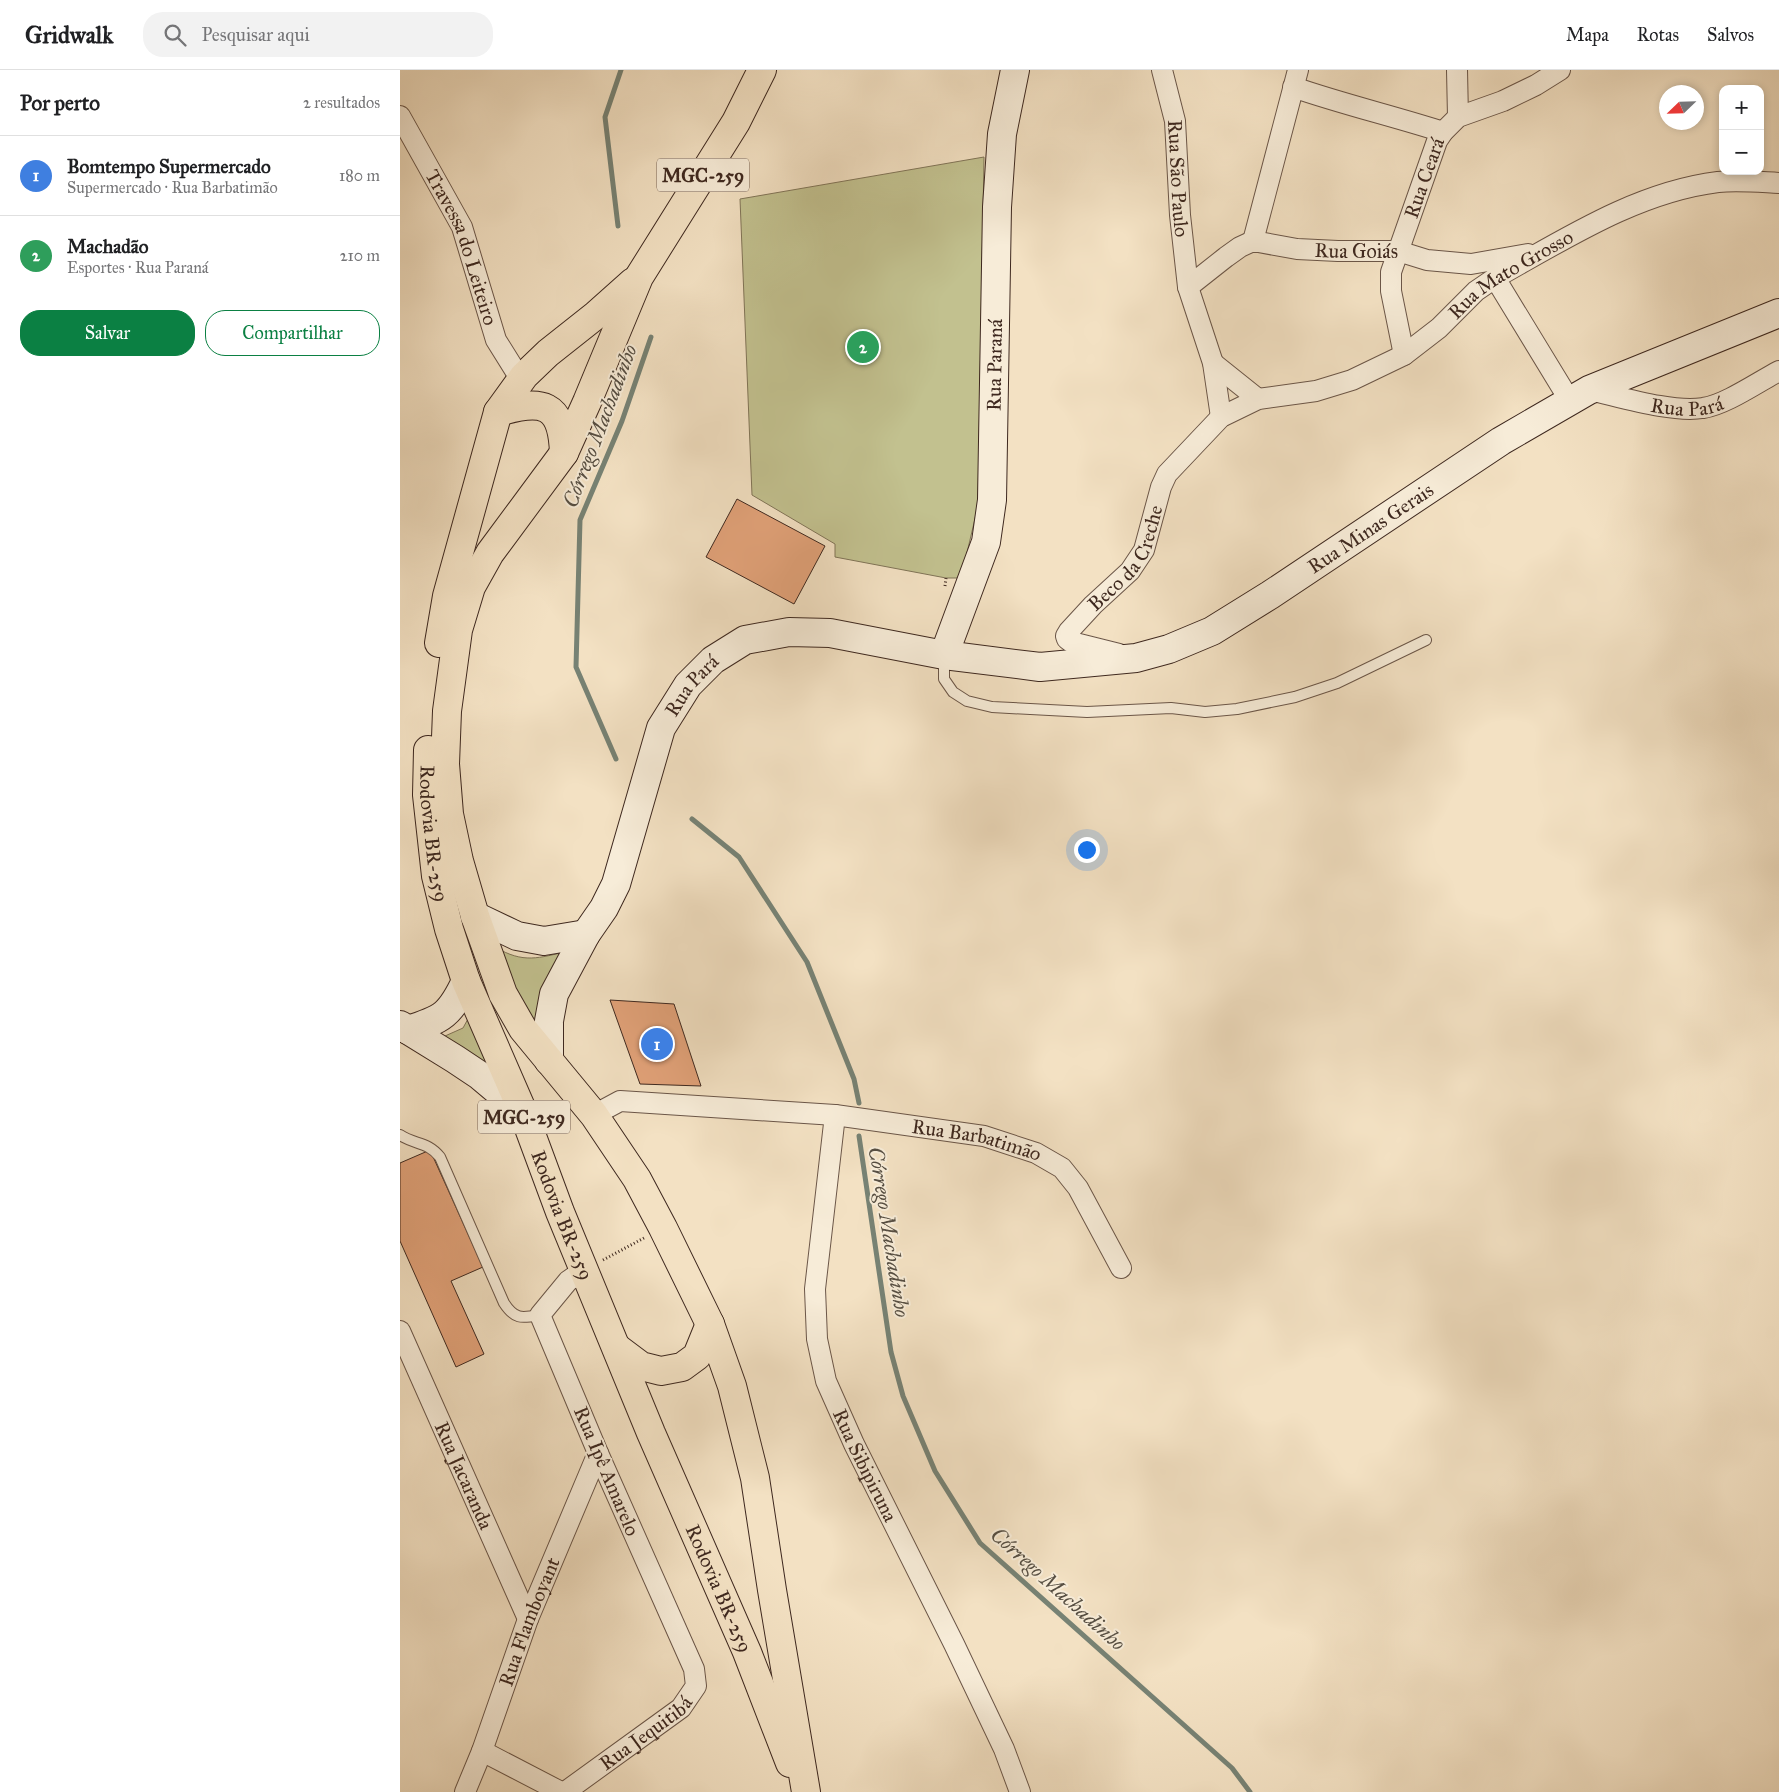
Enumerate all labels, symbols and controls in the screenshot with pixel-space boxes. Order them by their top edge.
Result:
search box [143,12,493,57]
text: Gridwalk [25,20,113,50]
icon: search [161,21,189,49]
text: Pesquisar aqui [201,23,310,46]
text: Mapa [1566,24,1609,46]
text: Rotas [1637,24,1679,46]
text: Salvos [1707,24,1754,46]
north arrow [1659,85,1704,130]
map controls [1719,85,1764,175]
button: + [1719,85,1764,130]
text: Por perto [20,90,100,116]
text: 2 resultados [303,93,380,112]
street label: Rua São Paulo [1163,119,1194,238]
button: − [1719,130,1764,175]
street label: Rua Ceará [1399,134,1449,221]
text: Bomtempo Supermercado [67,155,271,178]
road number: MGC-259 [657,158,749,192]
street label: Travessa do Leiteiro [420,165,503,328]
text: 1 [33,166,39,185]
text: 180 m [339,166,380,185]
text: Supermercado · Rua Barbatimão [67,178,278,197]
street label: Rua Mato Grosso [1443,225,1577,324]
text: Machadão [67,235,149,258]
street label: Rua Goiás [1314,238,1398,263]
text: 2 [32,246,40,265]
text: 210 m [340,246,380,265]
text: Esportes · Rua Paraná [67,258,209,277]
button: Salvar [20,310,195,356]
button: Compartilhar [205,310,380,356]
street label: Rua Paraná [982,318,1007,411]
pin: 2 [847,328,879,366]
water label: Córrego Machadinho [557,341,643,511]
street label: Rua Pará [1649,391,1727,421]
street label: Rua Minas Gerais [1303,478,1438,579]
street label: Beco da Creche [1083,503,1168,616]
street label: Rua Pará [660,649,724,721]
street label: Rodovia BR-259 [415,765,454,904]
your location [1074,837,1100,863]
pin: 1 [641,1025,673,1063]
road number: MGC-259 [478,1100,570,1134]
street label: Rua Barbatimão [910,1114,1047,1166]
water label: Córrego Machadinho [863,1145,915,1319]
street label: Rodovia BR-259 [526,1147,599,1284]
street label: Rua Ipê Amarelo [569,1403,645,1539]
street label: Rua Sibipiruna [828,1405,903,1526]
street label: Rua Jacaranda [430,1418,499,1534]
street label: Rodovia BR-259 [681,1521,758,1656]
water label: Córrego Machadinho [985,1522,1131,1656]
street label: Rua Flamboyant [494,1554,565,1689]
street label: Rua Jequitibá [595,1691,698,1775]

